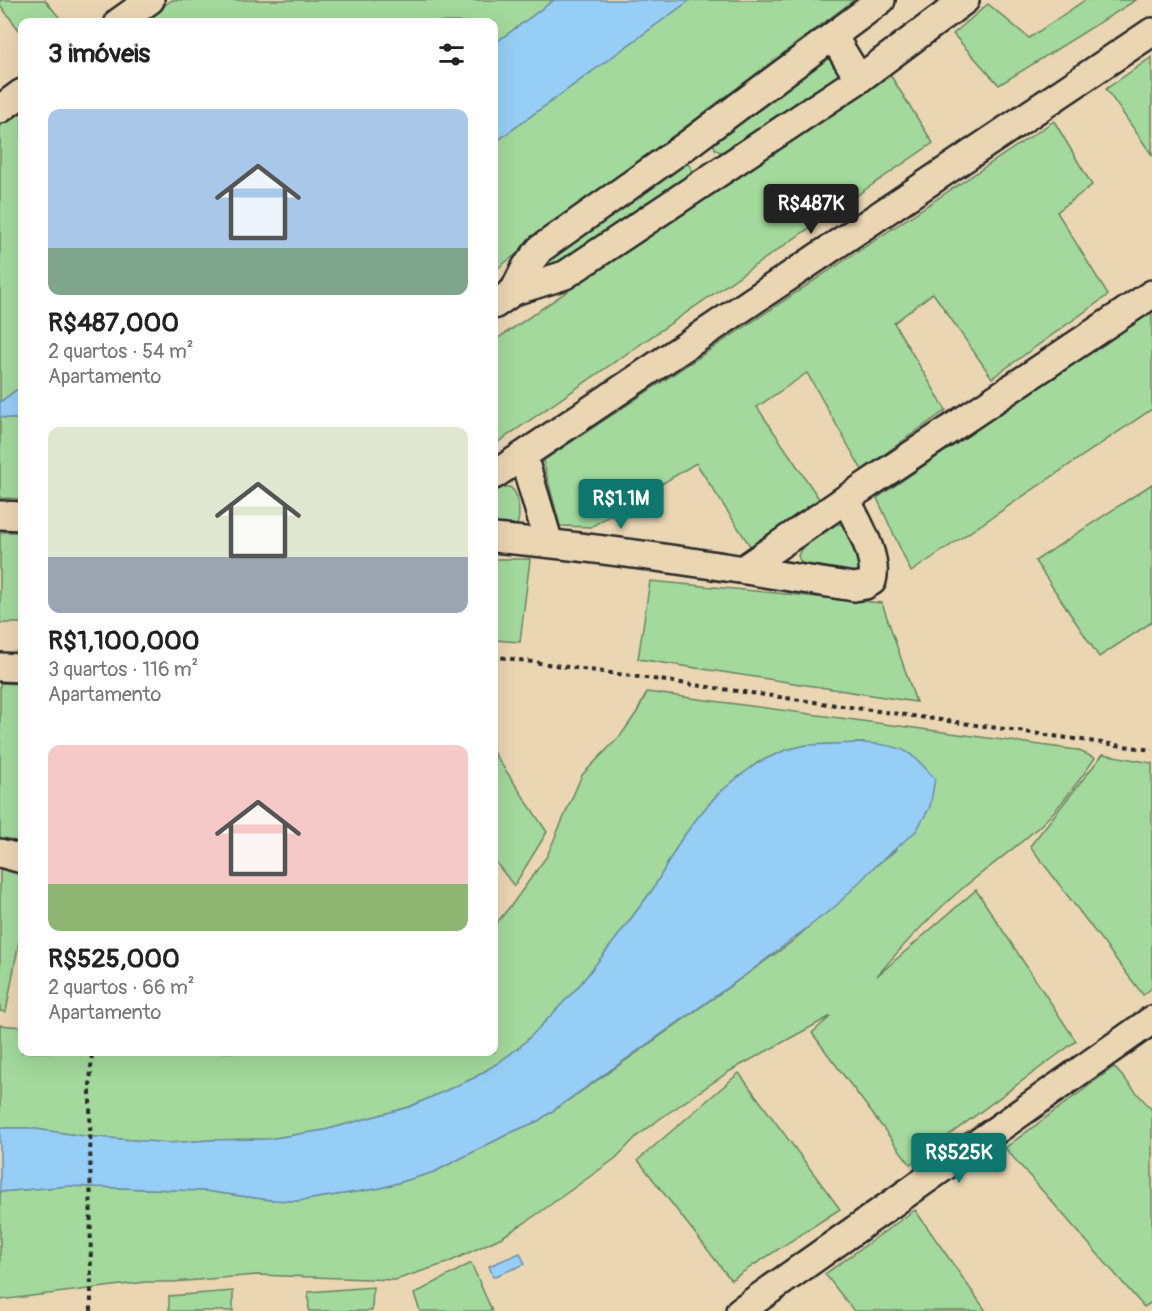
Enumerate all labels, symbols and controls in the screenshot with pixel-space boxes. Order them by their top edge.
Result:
text: 3 imóveis [48,38,150,70]
icon: filters [435,38,468,71]
icon: home [204,148,312,256]
pin: R$487K [762,184,860,235]
text: R$487K [778,191,844,216]
text: R$487,000 [48,307,179,339]
text: 2 quartos · 54 m² [48,339,194,364]
text: Apartamento [48,364,161,389]
icon: home [204,466,312,574]
pin: R$1.1M [572,479,670,530]
text: R$1.1M [593,486,649,511]
text: R$1,100,000 [48,625,199,657]
text: 3 quartos · 116 m² [48,657,198,682]
text: Apartamento [48,682,161,707]
icon: home [204,784,312,892]
text: R$525,000 [48,943,180,975]
text: 2 quartos · 66 m² [48,975,194,1000]
text: Apartamento [48,1000,161,1025]
pin: R$525K [910,1133,1008,1184]
text: R$525K [925,1140,993,1165]

